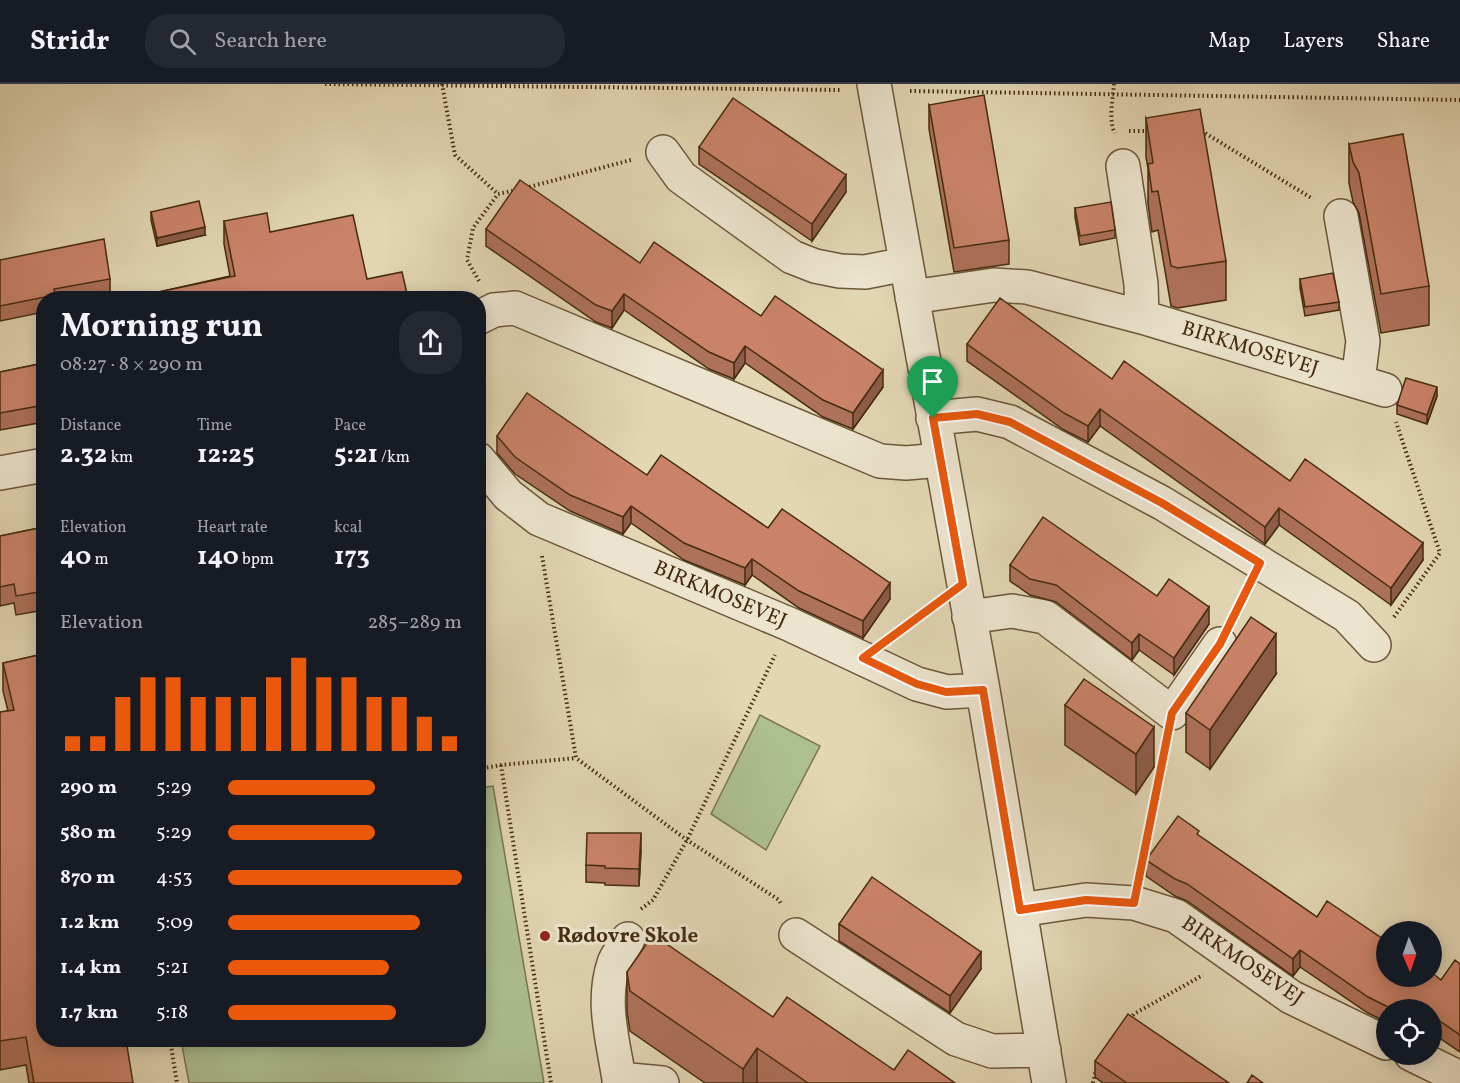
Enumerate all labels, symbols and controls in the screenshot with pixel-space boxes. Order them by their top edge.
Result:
search box [145,14,565,68]
text: Stridr [30,22,109,61]
icon: search [166,25,199,58]
text: Search here [214,26,327,57]
text: Map [1208,27,1250,56]
text: Layers [1283,27,1344,56]
text: Share [1377,27,1430,56]
text: Morning run [60,305,263,351]
button: share [399,311,462,374]
street label: BIRKMOSEVEJ [1178,314,1322,384]
text: 08:27 · 8 × 290 m [60,351,203,379]
pin [907,356,958,418]
icon: arrive [916,365,949,398]
text: Distance [60,415,121,437]
text: Time [197,415,232,437]
text: Pace [334,415,366,437]
text: 2.32 [60,437,107,473]
text: 12:25 [197,437,254,473]
text: 5:21 [334,437,378,473]
text: km [107,447,133,469]
text: /km [378,447,410,469]
text: Elevation [60,517,127,539]
text: Heart rate [197,517,268,539]
text: kcal [334,517,362,539]
text: 40 [60,539,91,575]
text: 140 [197,539,239,575]
text: 173 [334,539,370,575]
text: m [91,549,109,571]
text: bpm [239,549,274,571]
street label: BIRKMOSEVEJ [649,554,791,636]
text: Elevation [60,609,143,637]
text: 285–289 m [367,609,462,637]
text: 290 m [60,774,117,802]
text: 5:29 [156,774,191,802]
text: 580 m [60,819,116,847]
text: 5:29 [156,819,191,847]
text: 870 m [60,864,115,892]
text: 4:53 [156,864,193,892]
text: 1.2 km [60,909,120,937]
text: 5:09 [156,909,193,937]
street label: BIRKMOSEVEJ [1175,909,1309,1013]
north arrow [1376,921,1442,987]
map controls [1376,921,1442,1065]
place label: Rødovre Skole [557,922,698,951]
marker: Rødovre Skole [538,929,552,943]
text: 1.4 km [60,954,121,982]
text: 5:21 [156,954,189,982]
text: 1.7 km [60,999,118,1027]
text: 5:18 [156,999,188,1027]
button: locate [1376,999,1442,1065]

